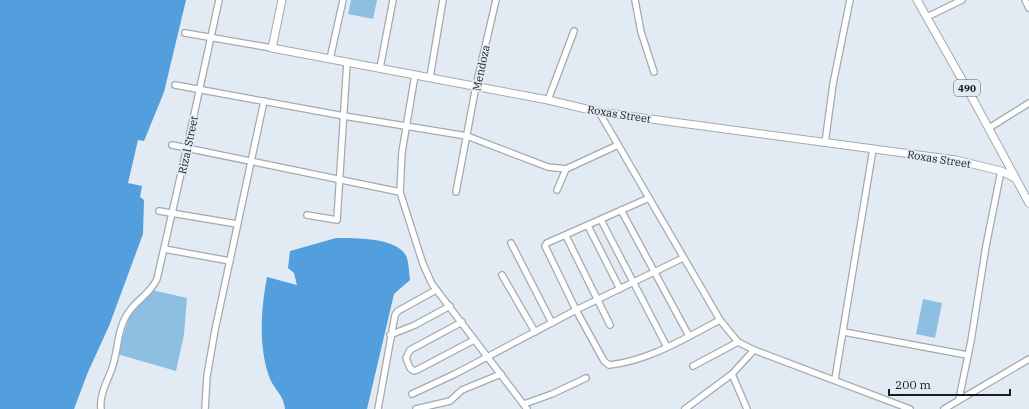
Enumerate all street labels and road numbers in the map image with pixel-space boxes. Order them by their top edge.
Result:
street label: Mendoza [469,44,493,92]
road number: 490 [954,80,980,96]
street label: Roxas Street [586,102,652,126]
street label: Rizal Street [175,114,201,175]
street label: Roxas Street [906,147,972,171]

